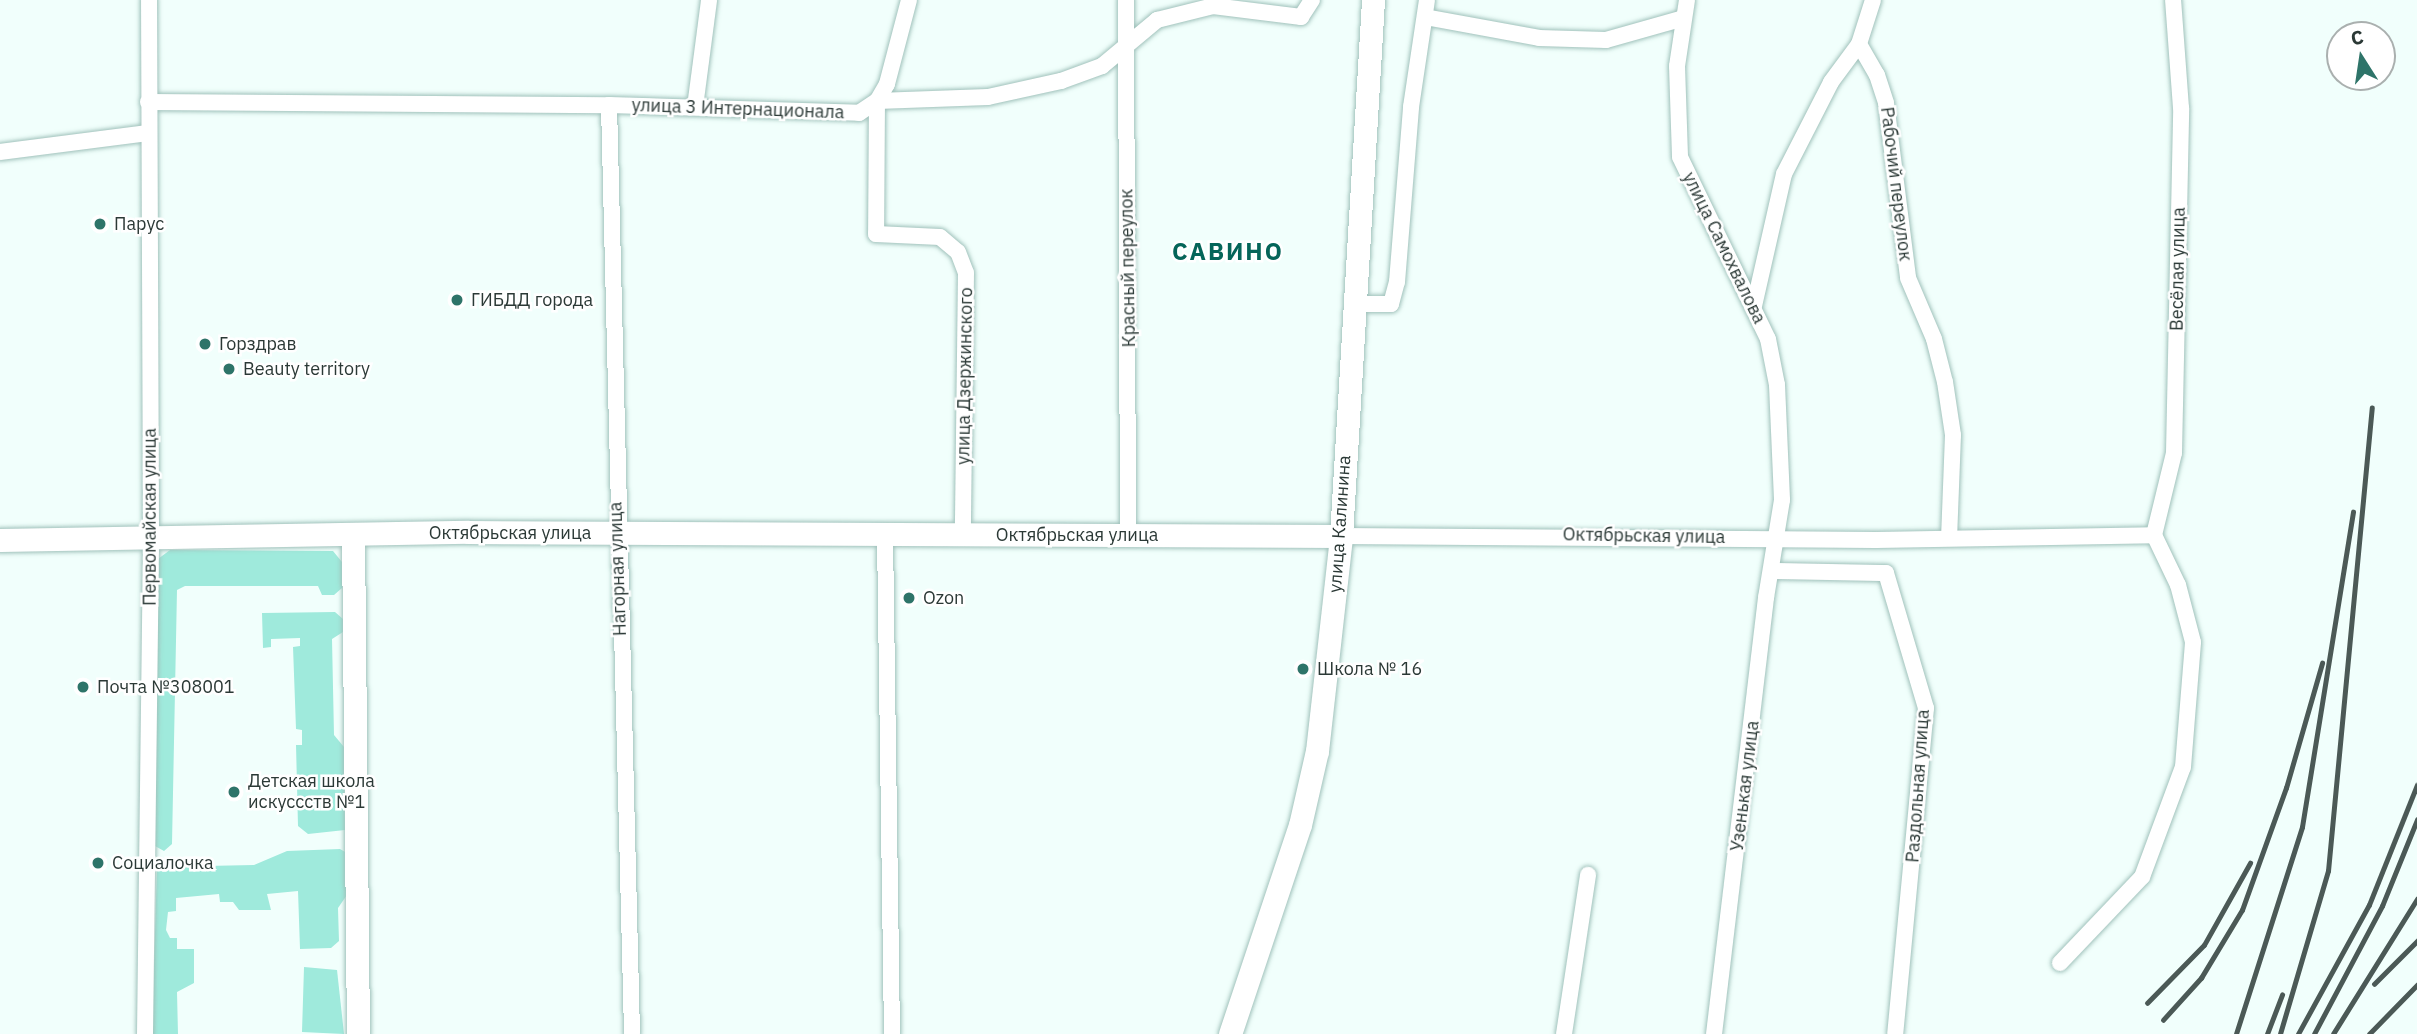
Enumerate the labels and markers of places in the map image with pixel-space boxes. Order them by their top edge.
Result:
place label: Парус [114,213,164,235]
marker: Парус [92,216,108,232]
place label: ГИБДД города [471,289,593,311]
marker: ГИБДД города [449,292,465,308]
place label: Горздрав [219,333,297,355]
marker: Горздрав [197,336,213,352]
place label: Beauty territory [243,358,370,380]
marker: Beauty territory [221,361,237,377]
place label: Ozon [923,587,964,609]
marker: Ozon [901,590,917,606]
place label: Школа № 16 [1317,658,1422,680]
marker: Школа № 16 [1295,661,1311,677]
place label: Почта №308001 [97,676,235,698]
marker: Почта №308001 [75,679,91,695]
place label: Детская школа искуссств №1 [248,771,375,814]
marker: Детская школа искуссств №1 [226,784,242,800]
place label: Социалочка [112,852,214,874]
marker: Социалочка [90,855,106,871]

